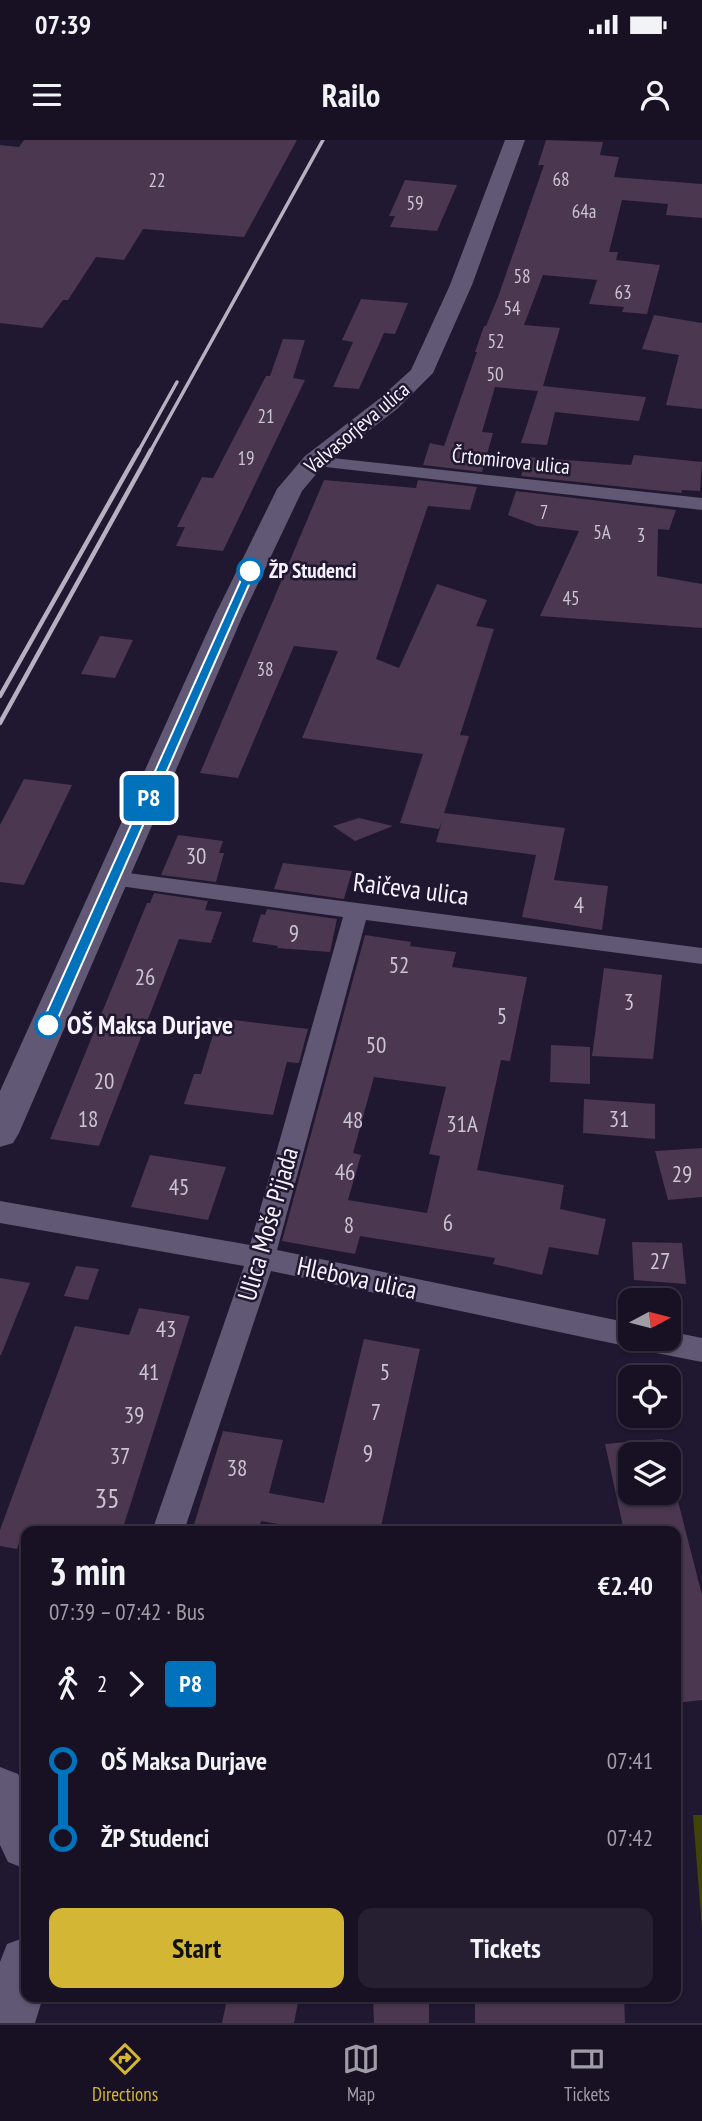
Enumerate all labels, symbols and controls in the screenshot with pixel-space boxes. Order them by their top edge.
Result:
text: 07:39 [35,8,91,41]
text: Railo [322,74,380,116]
icon: menu [28,76,66,114]
icon: person [636,76,674,114]
house number: 68 [552,167,570,191]
house number: 22 [148,168,166,192]
house number: 59 [406,191,424,215]
house number: 64a [572,199,596,223]
house number: 58 [513,264,531,288]
house number: 63 [614,280,632,304]
house number: 54 [503,296,521,320]
house number: 52 [487,329,505,353]
house number: 50 [486,362,504,386]
street label: Valvasorjeva ulica [298,376,415,480]
house number: 21 [257,404,275,428]
street label: Črtomirova ulica [451,441,571,480]
house number: 19 [237,446,255,470]
house number: 7 [540,500,548,524]
house number: 5A [593,520,611,544]
house number: 3 [637,523,645,547]
place label: ŽP Studenci [269,557,357,584]
marker: ŽP Studenci [237,558,263,584]
house number: 45 [562,586,580,610]
house number: 38 [256,657,274,681]
line badge: P8 [118,775,180,821]
text: P8 [138,782,160,813]
house number: 30 [186,841,206,870]
street label: Raičeva ulica [351,865,471,912]
house number: 4 [574,890,584,919]
house number: 9 [289,918,299,947]
house number: 52 [389,950,409,979]
house number: 26 [135,962,155,991]
house number: 3 [624,987,634,1016]
house number: 5 [497,1001,507,1030]
place label: OŠ Maksa Durjave [67,1008,233,1041]
marker: OŠ Maksa Durjave [35,1012,61,1038]
house number: 50 [366,1030,386,1059]
house number: 20 [94,1066,114,1095]
house number: 18 [78,1104,98,1133]
house number: 31 [609,1104,629,1133]
house number: 48 [343,1105,363,1134]
house number: 31A [446,1109,478,1138]
street label: Ulica Moše Pijada [230,1143,305,1304]
house number: 46 [335,1157,355,1186]
house number: 29 [672,1159,692,1188]
house number: 45 [169,1172,189,1201]
house number: 6 [443,1208,453,1237]
house number: 8 [344,1210,354,1239]
house number: 27 [650,1246,670,1275]
street label: Hlebova ulica [294,1249,420,1306]
north arrow [618,1288,681,1351]
map controls [618,1288,681,1505]
house number: 43 [156,1314,176,1343]
house number: 41 [139,1357,159,1386]
house number: 5 [380,1357,390,1386]
button: locate [618,1365,681,1428]
house number: 7 [371,1397,381,1426]
house number: 39 [124,1400,144,1429]
house number: 9 [363,1438,373,1467]
house number: 37 [110,1441,130,1470]
button: layers [618,1442,681,1505]
house number: 38 [227,1453,247,1482]
house number: 35 [94,1479,120,1516]
text: 3 min [49,1546,126,1595]
text: €2.40 [598,1569,653,1602]
text: 07:39 – 07:42 · Bus [49,1597,205,1626]
icon: walk [49,1665,87,1703]
icon: forward [117,1665,155,1703]
text: P8 [179,1668,202,1699]
text: 2 [97,1669,107,1698]
text: OŠ Maksa Durjave [101,1744,267,1777]
text: 07:41 [607,1746,653,1775]
text: ŽP Studenci [101,1821,209,1854]
text: 07:42 [607,1823,653,1852]
button: Start [49,1908,344,1988]
button: Tickets [358,1908,653,1988]
tab: Directions [92,2040,158,2106]
tab: Map [342,2040,380,2106]
tab: Tickets [564,2040,610,2106]

